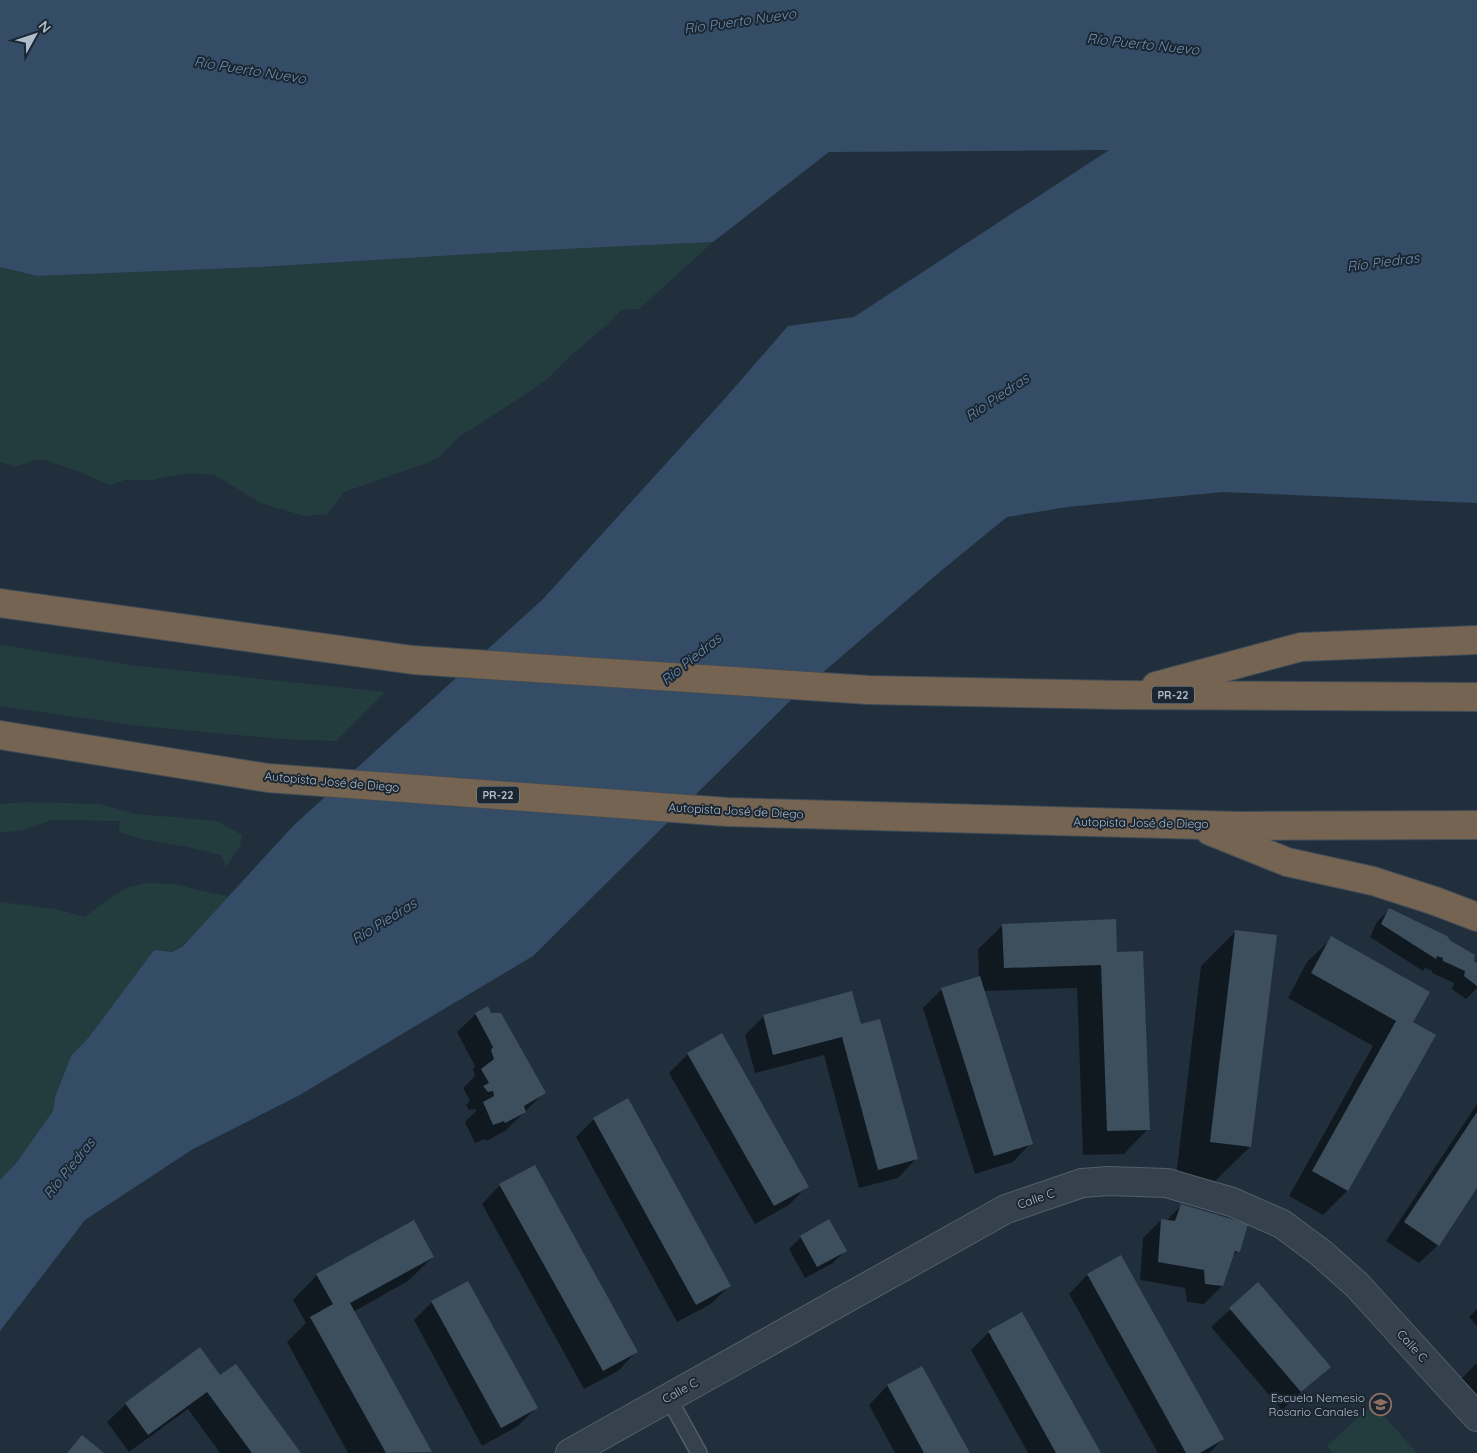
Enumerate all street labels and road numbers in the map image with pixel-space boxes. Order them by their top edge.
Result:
road number: PR-22 [1152,686,1194,704]
street label: Autopista José de Diego [264,768,400,795]
road number: PR-22 [477,786,519,804]
street label: Autopista José de Diego [668,799,804,822]
street label: Autopista José de Diego [1073,814,1209,831]
street label: Calle C [1015,1185,1057,1212]
street label: Calle C [1394,1326,1431,1365]
street label: Calle C [659,1375,700,1406]

